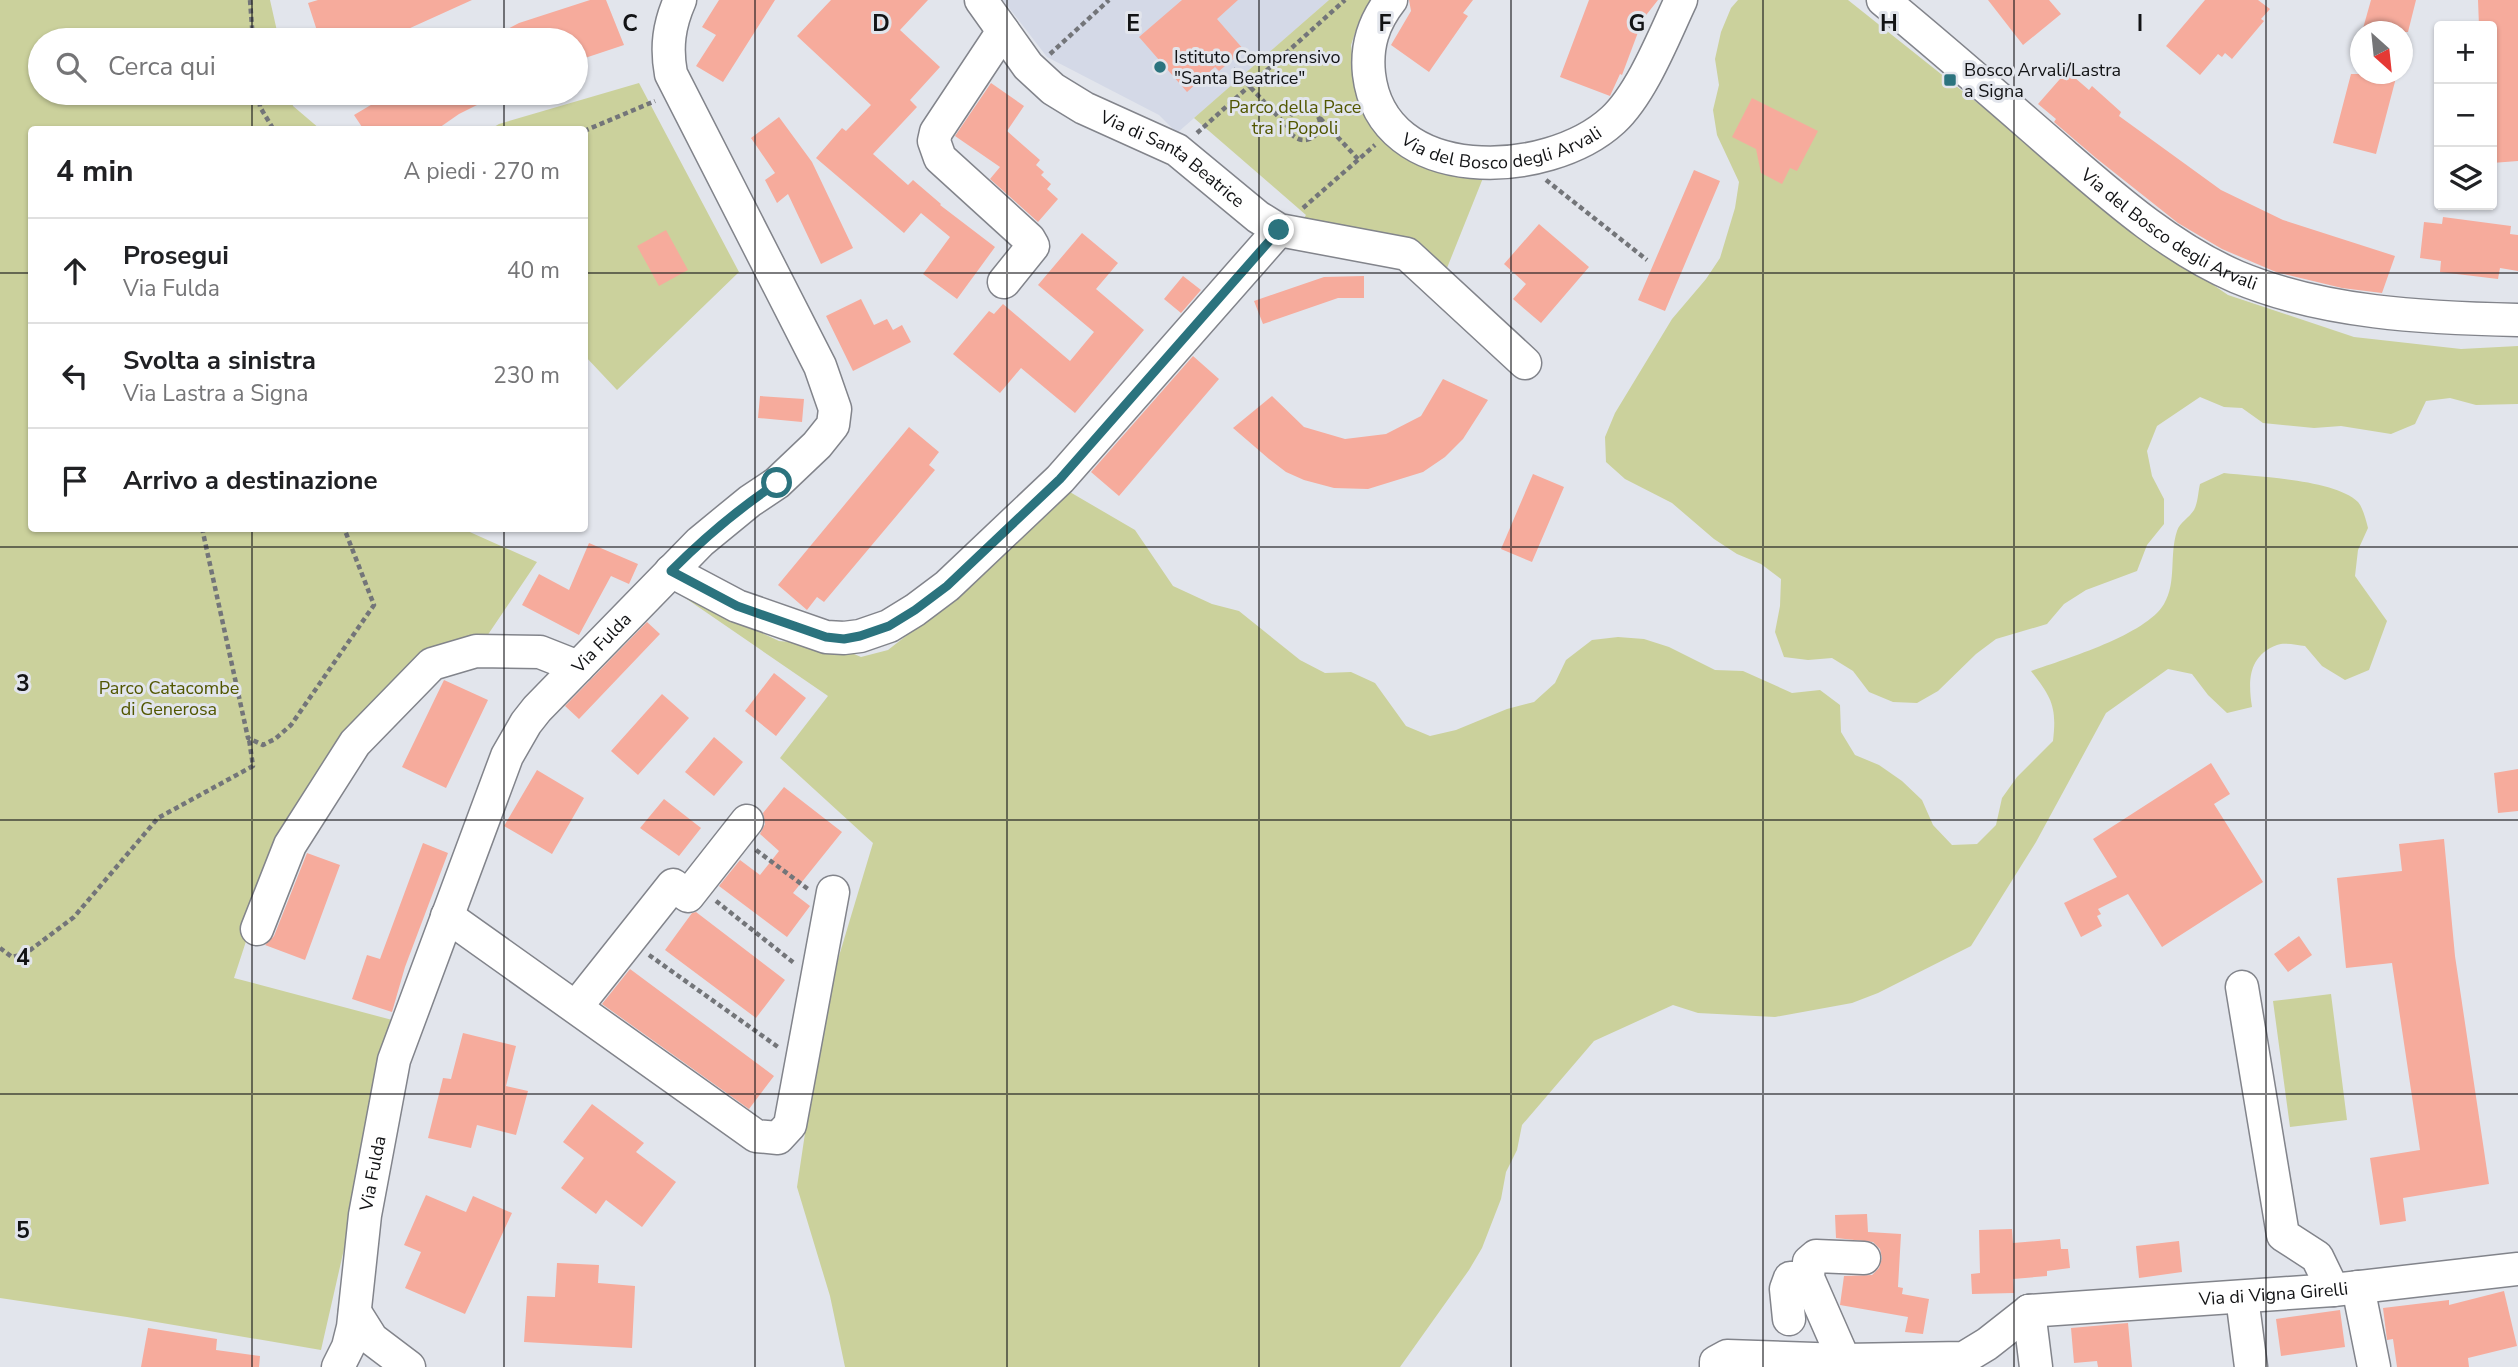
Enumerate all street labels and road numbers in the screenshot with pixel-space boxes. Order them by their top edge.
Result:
street label: Via di Santa Beatrice [1095,104,1250,213]
street label: Via del Bosco degli Arvali [1399,114,1607,142]
street label: Via del Bosco degli Arvali [2075,162,2261,296]
street label: Via Fulda [566,607,637,679]
street label: Via Fulda [354,1134,392,1214]
street label: Via di Vigna Girelli [2197,1276,2349,1311]

